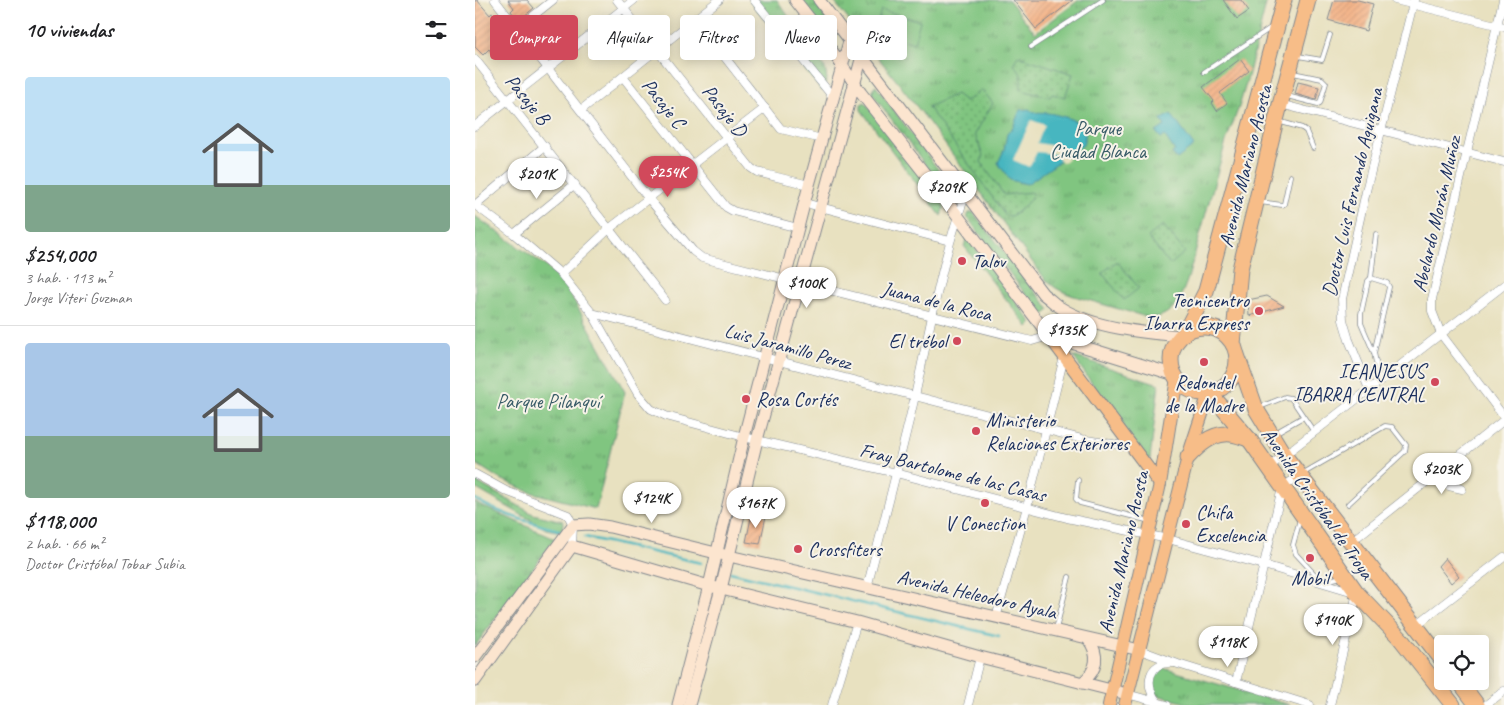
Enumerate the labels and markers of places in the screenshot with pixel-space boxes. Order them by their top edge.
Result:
pin: $254K [633,156,703,198]
pin: $201K [502,158,572,200]
pin: $209K [912,170,982,213]
place label: Talov [972,249,1007,274]
marker: Talov [956,255,968,267]
pin: $100K [772,266,842,309]
place label: Tecnicentro Ibarra Express [1144,288,1251,336]
marker: Tecnicentro Ibarra Express [1253,305,1265,317]
pin: $135K [1032,314,1102,356]
place label: El trébol [889,329,951,354]
marker: El trébol [951,335,963,347]
marker: Redondel de la Madre [1198,356,1210,368]
place label: IEANJESUS IBARRA CENTRAL [1293,359,1429,407]
place label: Redondel de la Madre [1164,370,1245,418]
marker: IEANJESUS IBARRA CENTRAL [1429,376,1441,388]
place label: Rosa Cortés [756,387,839,412]
marker: Rosa Cortés [740,393,752,405]
place label: Ministerio Relaciones Exteriores [986,408,1131,456]
marker: Ministerio Relaciones Exteriores [970,425,982,437]
pin: $203K [1407,452,1477,495]
pin: $124K [617,482,687,524]
pin: $167K [721,486,791,529]
marker: V Conection [979,497,991,509]
place label: Chifa Excelencia [1196,500,1267,548]
place label: V Conection [945,511,1026,536]
marker: Chifa Excelencia [1180,518,1192,530]
place label: Crossfiters [808,537,884,562]
marker: Crossfiters [792,543,804,555]
marker: Mobil [1304,552,1316,564]
place label: Mobil [1291,566,1332,591]
pin: $140K [1298,604,1368,646]
pin: $118K [1193,626,1263,668]

